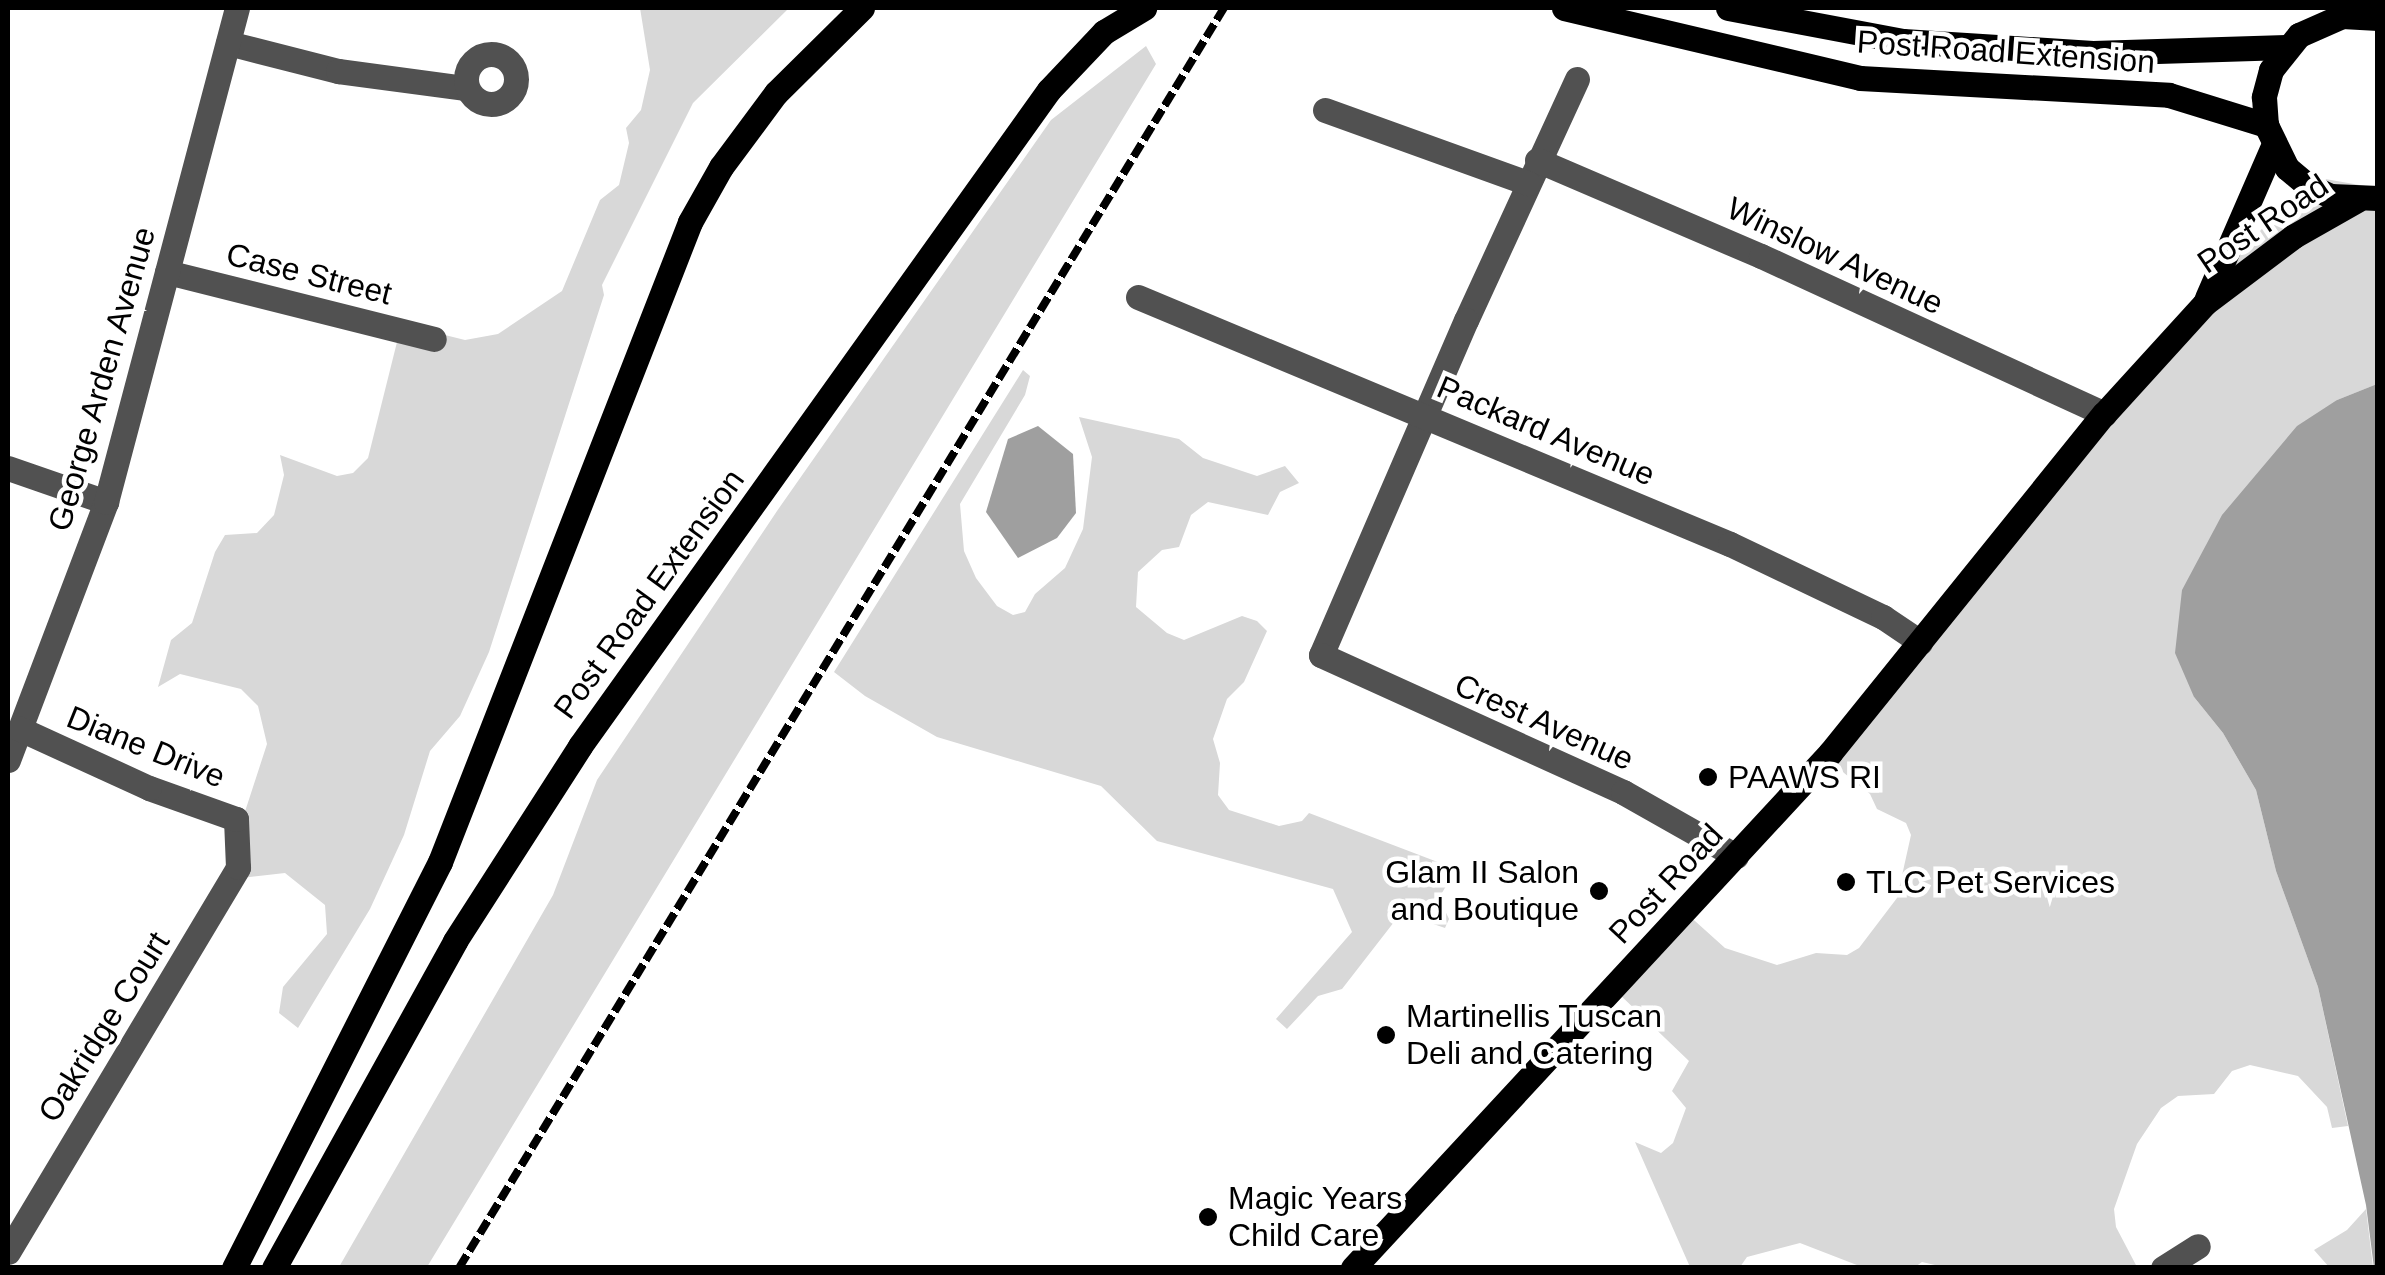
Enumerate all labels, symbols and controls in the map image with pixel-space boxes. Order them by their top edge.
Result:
street label: Post Road Extension [1856,22,2156,82]
street label: Post Road [2190,166,2336,282]
street label: Winslow Avenue [1720,189,1950,323]
street label: George Arden Avenue [40,221,164,537]
street label: Case Street [222,235,396,313]
street label: Packard Avenue [1431,368,1661,494]
street label: Post Road Extension [546,462,752,726]
street label: Crest Avenue [1448,665,1640,779]
street label: Diane Drive [61,698,231,796]
place label: PAAWS RI [1728,758,1881,796]
marker: PAAWS RI [1697,766,1719,788]
street label: Post Road [1601,816,1731,952]
place label: Glam II Salon and Boutique [1385,854,1579,929]
place label: TLC Pet Services [1866,863,2115,901]
marker: TLC Pet Services [1835,871,1857,893]
marker: Glam II Salon and Boutique [1588,880,1610,902]
street label: Oakridge Court [30,925,178,1129]
place label: Martinellis Tuscan Deli and Catering [1406,998,1663,1073]
marker: Martinellis Tuscan Deli and Catering [1375,1024,1397,1046]
place label: Magic Years Child Care [1228,1180,1403,1255]
marker: Magic Years Child Care [1197,1206,1219,1228]

